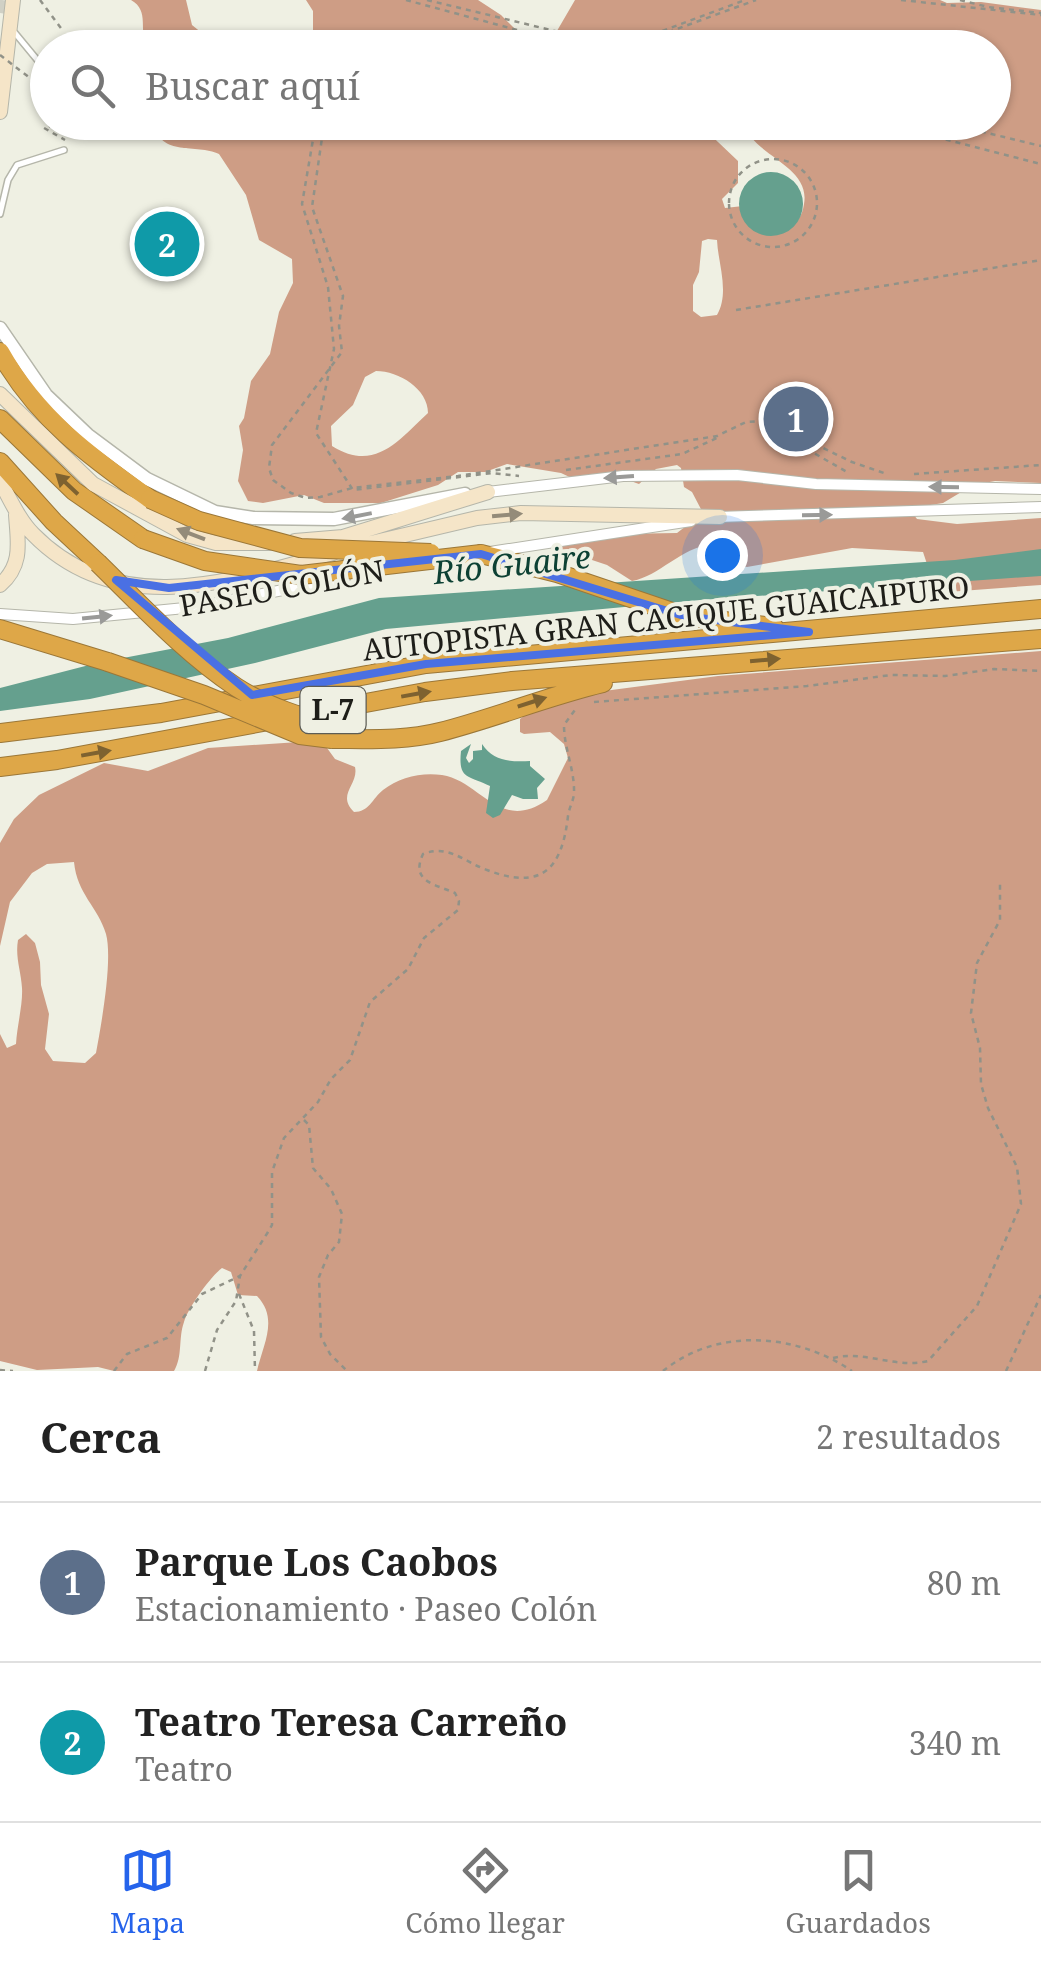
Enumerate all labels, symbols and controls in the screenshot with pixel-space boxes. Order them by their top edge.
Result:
search box [30,30,1011,140]
icon: search [65,58,120,113]
text: Buscar aquí [145,59,360,111]
pin: 2 [134,206,200,282]
pin: 1 [764,382,828,456]
one-way arrow [603,469,635,485]
one-way arrow [55,473,79,496]
one-way arrow [927,479,959,495]
one-way arrow [491,506,523,522]
one-way arrow [802,507,834,523]
one-way arrow [342,508,373,524]
one-way arrow [176,526,206,542]
your location [697,530,748,581]
water label: Río Guaire [430,534,593,593]
street label: PASEO COLÓN [176,549,388,626]
street label: AUTOPISTA GRAN CACIQUE GUAICAIPURO [360,565,971,670]
one-way arrow [82,609,114,625]
one-way arrow [749,652,781,668]
one-way arrow [401,686,432,701]
road number: L-7 [300,687,366,733]
one-way arrow [518,694,548,709]
one-way arrow [81,745,113,760]
text: Cerca [40,1408,161,1465]
text: 2 resultados [816,1415,1001,1458]
text: Parque Los Caobos [135,1535,498,1587]
text: 1 [63,1561,82,1604]
text: 80 m [927,1561,1001,1604]
text: Estacionamiento · Paseo Colón [135,1587,597,1630]
text: Teatro Teresa Carreño [135,1695,567,1747]
text: 2 [63,1721,82,1764]
text: 340 m [909,1721,1001,1764]
text: Teatro [135,1747,233,1790]
tab: Mapa [110,1843,185,1941]
tab: Cómo llegar [405,1843,565,1941]
tab: Guardados [785,1843,931,1941]

